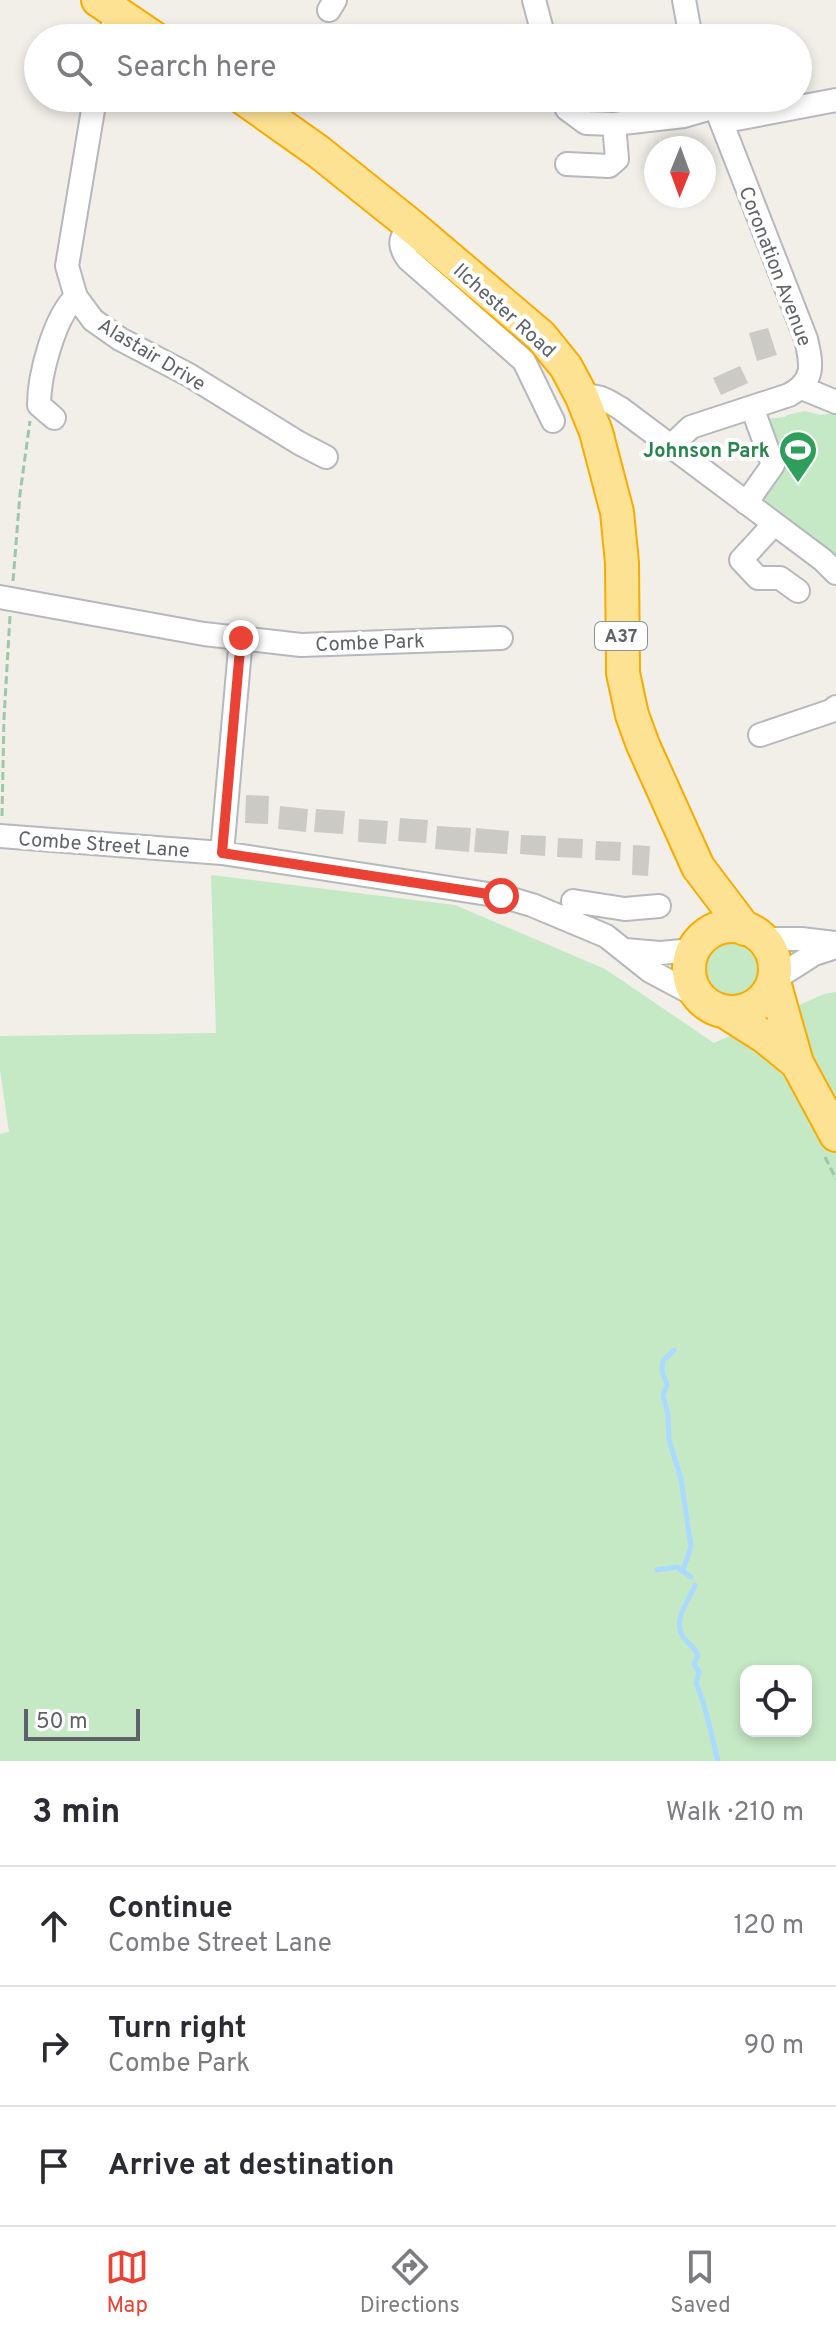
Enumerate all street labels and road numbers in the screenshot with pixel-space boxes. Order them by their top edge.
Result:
street label: Coronation Avenue [732,183,817,350]
street label: Ilchester Road [447,259,560,364]
street label: Alastair Drive [92,313,210,398]
road number: A37 [595,622,647,650]
street label: Combe Park [315,629,425,659]
street label: Combe Street Lane [17,827,191,865]

